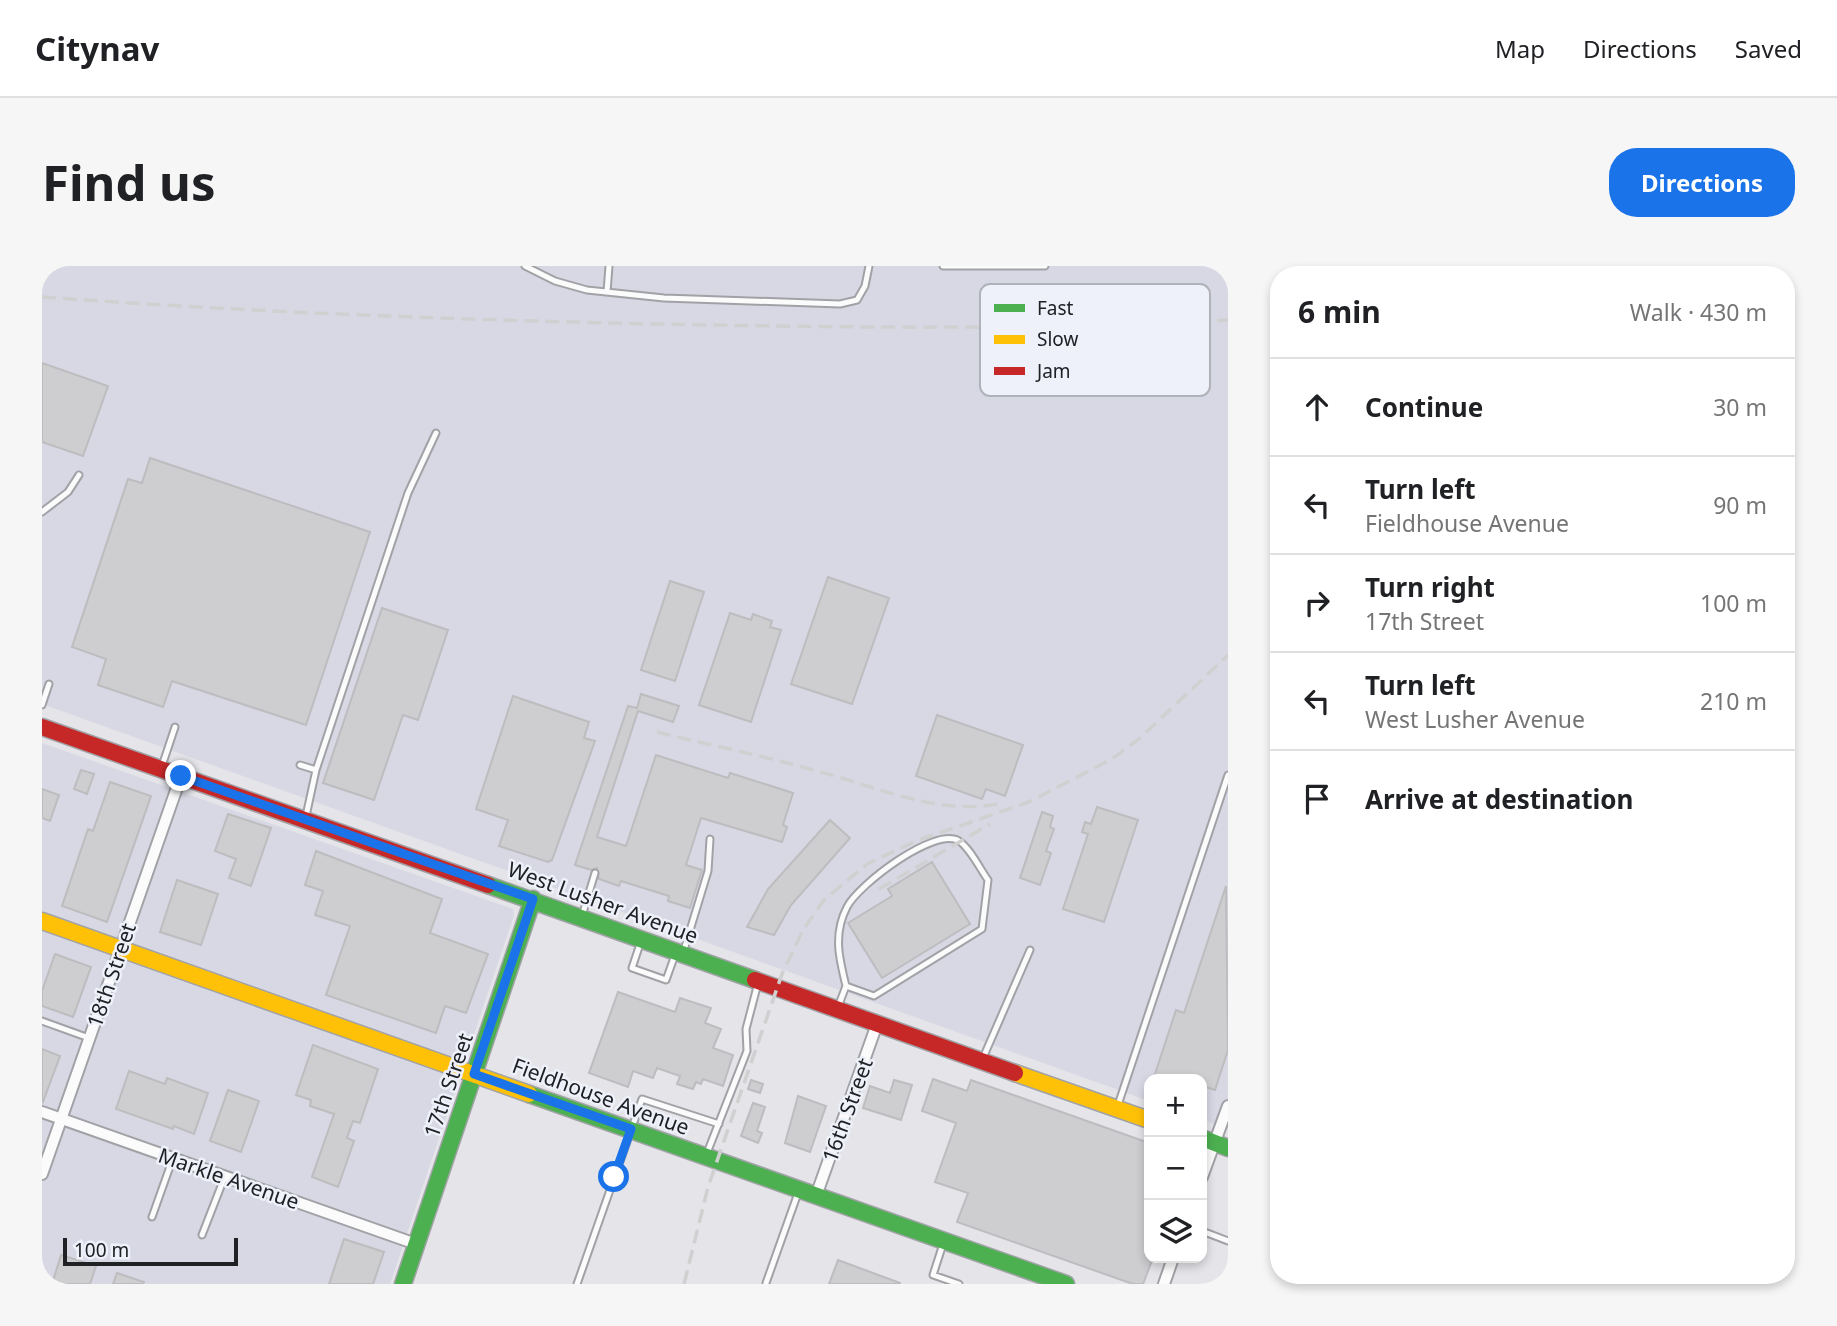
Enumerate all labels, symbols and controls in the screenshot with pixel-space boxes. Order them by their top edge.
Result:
text: Citynav [35,26,159,71]
text: Map [1495,32,1545,65]
text: Directions [1583,32,1697,65]
text: Saved [1735,32,1802,65]
button: Directions [1609,148,1795,217]
text: Find us [42,149,216,215]
legend [980,284,1210,396]
text: 6 min [1298,291,1381,332]
text: Fast [1037,295,1074,321]
text: Walk · 430 m [1630,296,1767,328]
text: Slow [1037,326,1078,352]
text: Jam [1035,358,1071,384]
icon: ahead [1298,388,1336,426]
text: Continue [1365,389,1483,425]
text: 30 m [1713,391,1767,423]
text: Turn left [1365,471,1476,507]
icon: left [1298,486,1336,524]
text: 90 m [1713,489,1767,521]
text: Fieldhouse Avenue [1365,507,1569,539]
text: Turn right [1365,569,1495,605]
icon: right [1298,584,1336,622]
text: 100 m [1700,587,1767,619]
text: 17th Street [1365,605,1484,637]
text: Turn left [1365,667,1476,703]
icon: left [1298,682,1336,720]
text: 210 m [1700,685,1767,717]
text: West Lusher Avenue [1365,703,1585,735]
route end [165,760,196,791]
icon: arrive [1298,780,1336,818]
text: Arrive at destination [1365,781,1634,817]
street label: West Lusher Avenue [504,855,702,949]
street label: 18th Street [80,919,142,1031]
street label: 17th Street [417,1029,479,1141]
street label: Fieldhouse Avenue [509,1051,693,1141]
street label: 16th Street [815,1054,879,1166]
map controls [1144,1074,1207,1263]
button: + [1144,1074,1207,1137]
button: − [1144,1137,1207,1200]
street label: Markle Avenue [155,1141,303,1215]
route start [598,1161,629,1192]
button: layers [1144,1200,1207,1263]
scale bar [63,1235,238,1267]
text: 100 m [74,1237,129,1263]

